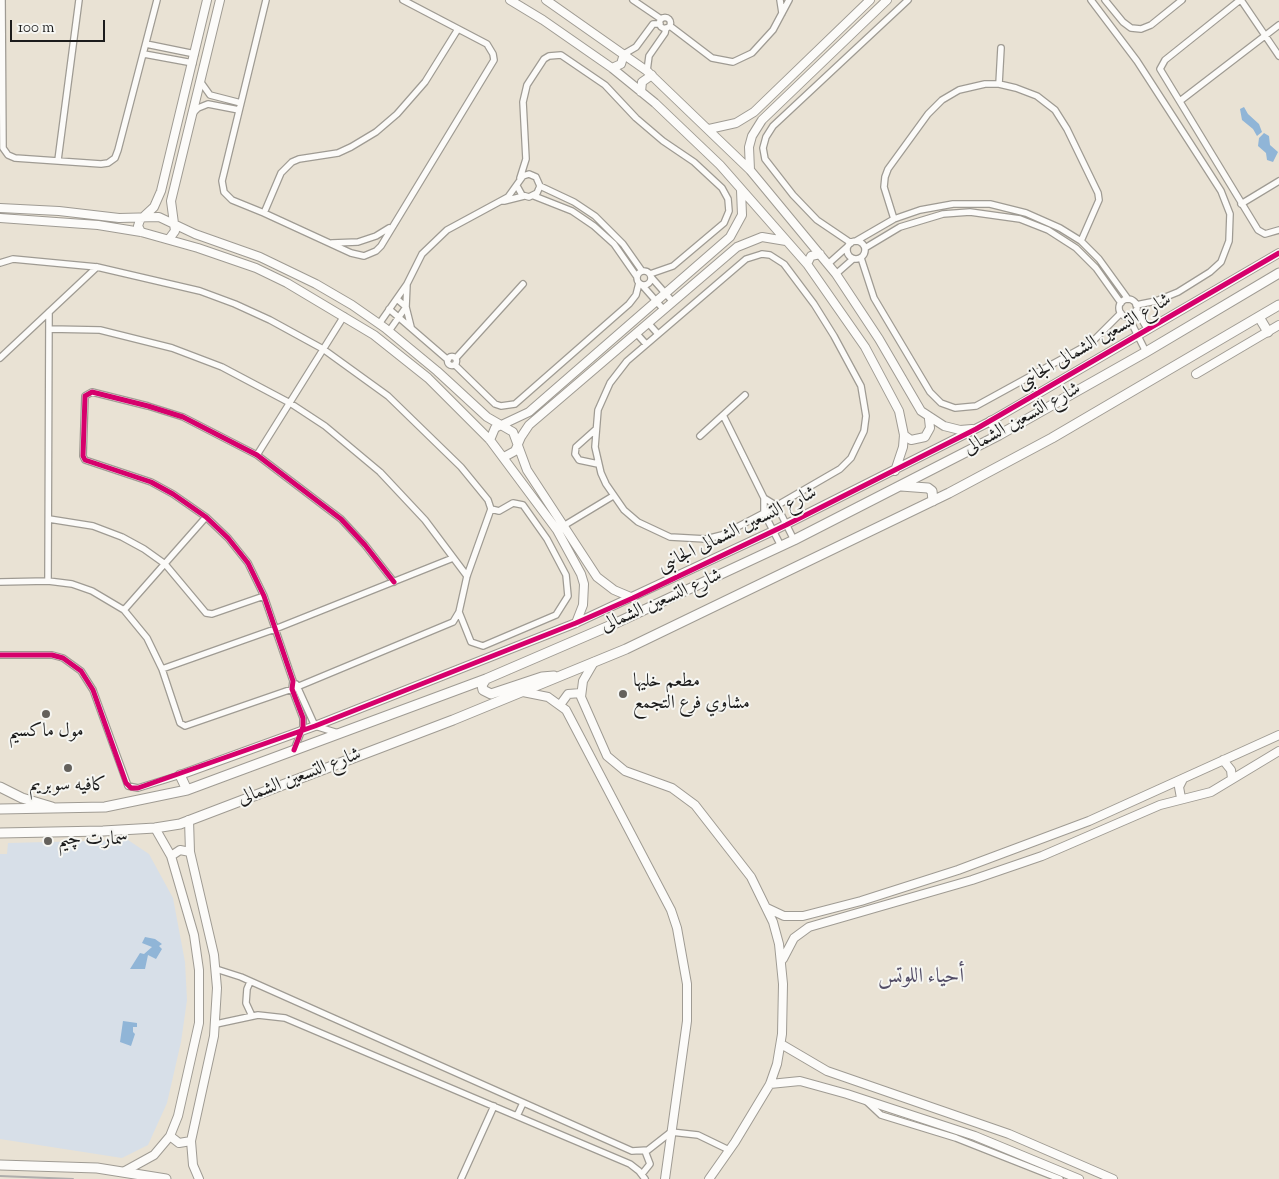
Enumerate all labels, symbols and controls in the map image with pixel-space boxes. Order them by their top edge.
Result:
scale bar [12,10,108,42]
text: 100 m [18,18,54,39]
street label: شارع التسعين الشمالى الجانبى [1014,290,1176,396]
street label: شارع التسعين الشمالى [960,378,1086,462]
street label: شارع التسعين الشمالى الجانبى [655,483,821,579]
street label: شارع التسعين الشمالى [598,565,726,639]
place label: مطعم خليها مشاوي فرع التجمع [633,672,750,716]
marker: مطعم خليها مشاوي فرع التجمع [617,688,629,700]
marker: مول ماكسيم [40,708,52,720]
place label: مول ماكسيم [8,722,84,744]
street label: شارع التسعين الشمالى [235,744,365,812]
marker: كافيه سوبريم [62,762,74,774]
place label: كافيه سوبريم [29,776,107,798]
place label: سمارت چيم [58,830,128,852]
marker: سمارت چيم [42,835,54,847]
district label: أحياء اللوتس [878,965,964,991]

